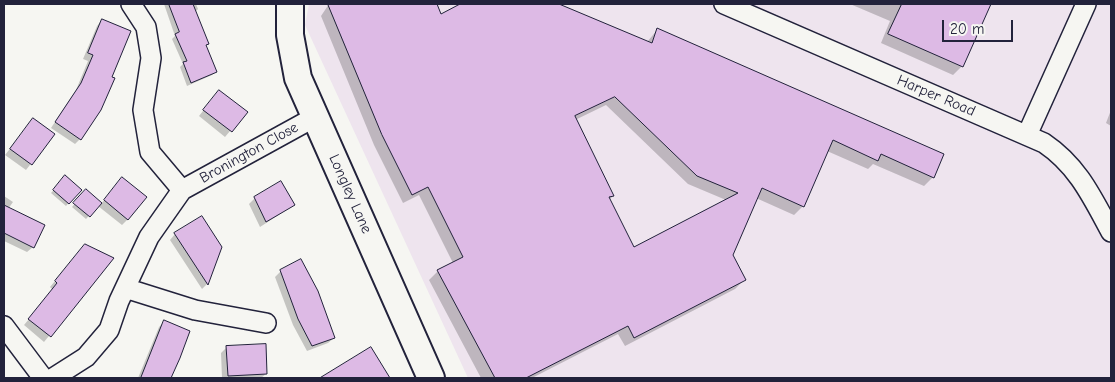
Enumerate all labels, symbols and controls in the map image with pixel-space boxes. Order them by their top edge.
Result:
scale bar [945,10,1016,42]
text: 20 m [950,20,984,38]
street label: Harper Road [894,71,978,121]
street label: Bronington Close [197,118,301,188]
street label: Longley Lane [325,152,375,236]

